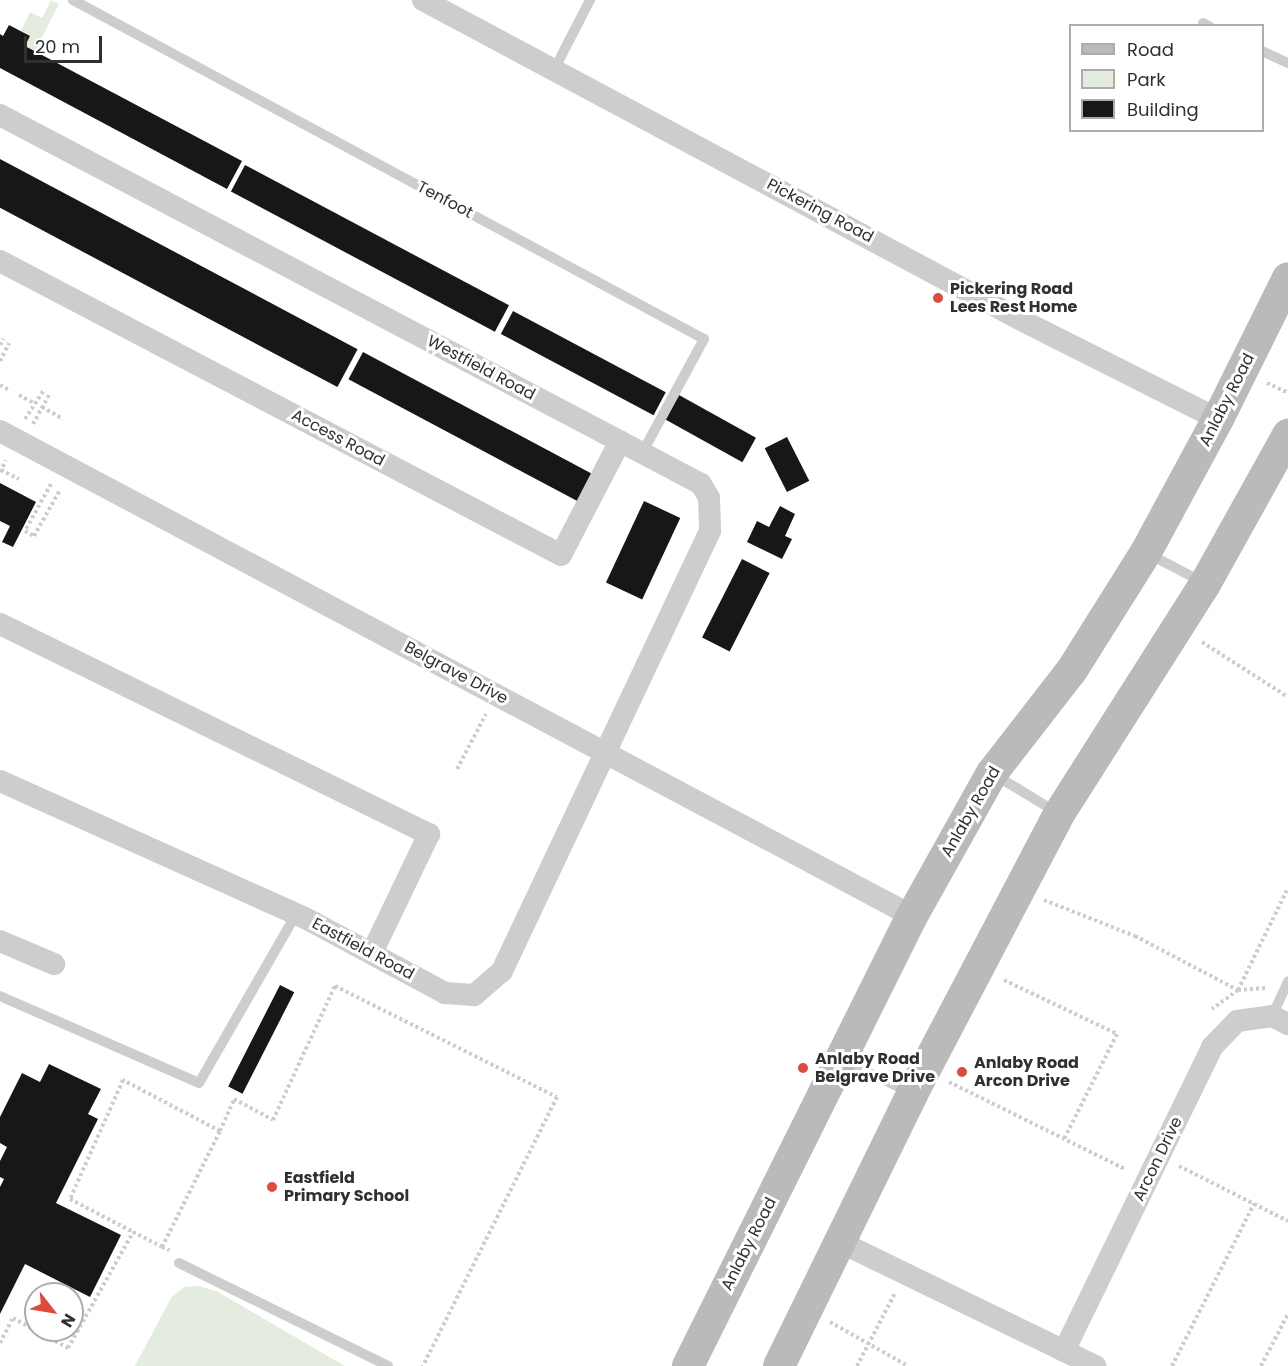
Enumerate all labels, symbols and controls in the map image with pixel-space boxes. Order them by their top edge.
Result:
scale bar [27,24,105,62]
legend [1069,24,1264,132]
text: 20 m [35,34,80,59]
text: Road [1127,37,1174,62]
text: Park [1127,67,1166,92]
text: Building [1127,97,1199,122]
street label: Pickering Road [763,175,877,247]
street label: Tenfoot [414,177,476,223]
place label: Pickering Road Lees Rest Home [950,279,1077,317]
marker: Pickering Road Lees Rest Home [931,291,945,305]
street label: Westfield Road [424,331,538,405]
street label: Anlaby Road [1195,350,1259,450]
street label: Access Road [288,405,388,471]
street label: Belgrave Drive [401,638,511,708]
street label: Anlaby Road [937,763,1005,861]
street label: Eastfield Road [309,914,417,984]
place label: Anlaby Road Belgrave Drive [815,1049,935,1087]
place label: Anlaby Road Arcon Drive [974,1053,1079,1091]
marker: Anlaby Road Belgrave Drive [796,1061,810,1075]
marker: Anlaby Road Arcon Drive [955,1065,969,1079]
street label: Arcon Drive [1129,1114,1187,1204]
place label: Eastfield Primary School [284,1168,409,1206]
marker: Eastfield Primary School [265,1180,279,1194]
street label: Anlaby Road [717,1194,781,1294]
north arrow [24,1282,84,1342]
text: N [55,1309,81,1332]

